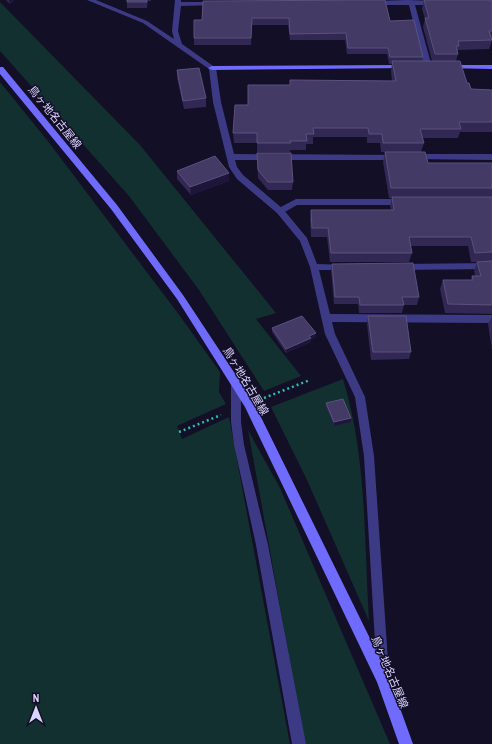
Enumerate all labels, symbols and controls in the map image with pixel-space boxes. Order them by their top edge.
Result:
street label: 鳥ヶ地名古屋線 [25,83,85,151]
street label: 鳥ヶ地名古屋線 [220,344,272,418]
street label: 鳥ヶ地名古屋線 [369,634,411,710]
north arrow [16,688,56,728]
text: N [33,691,39,705]

